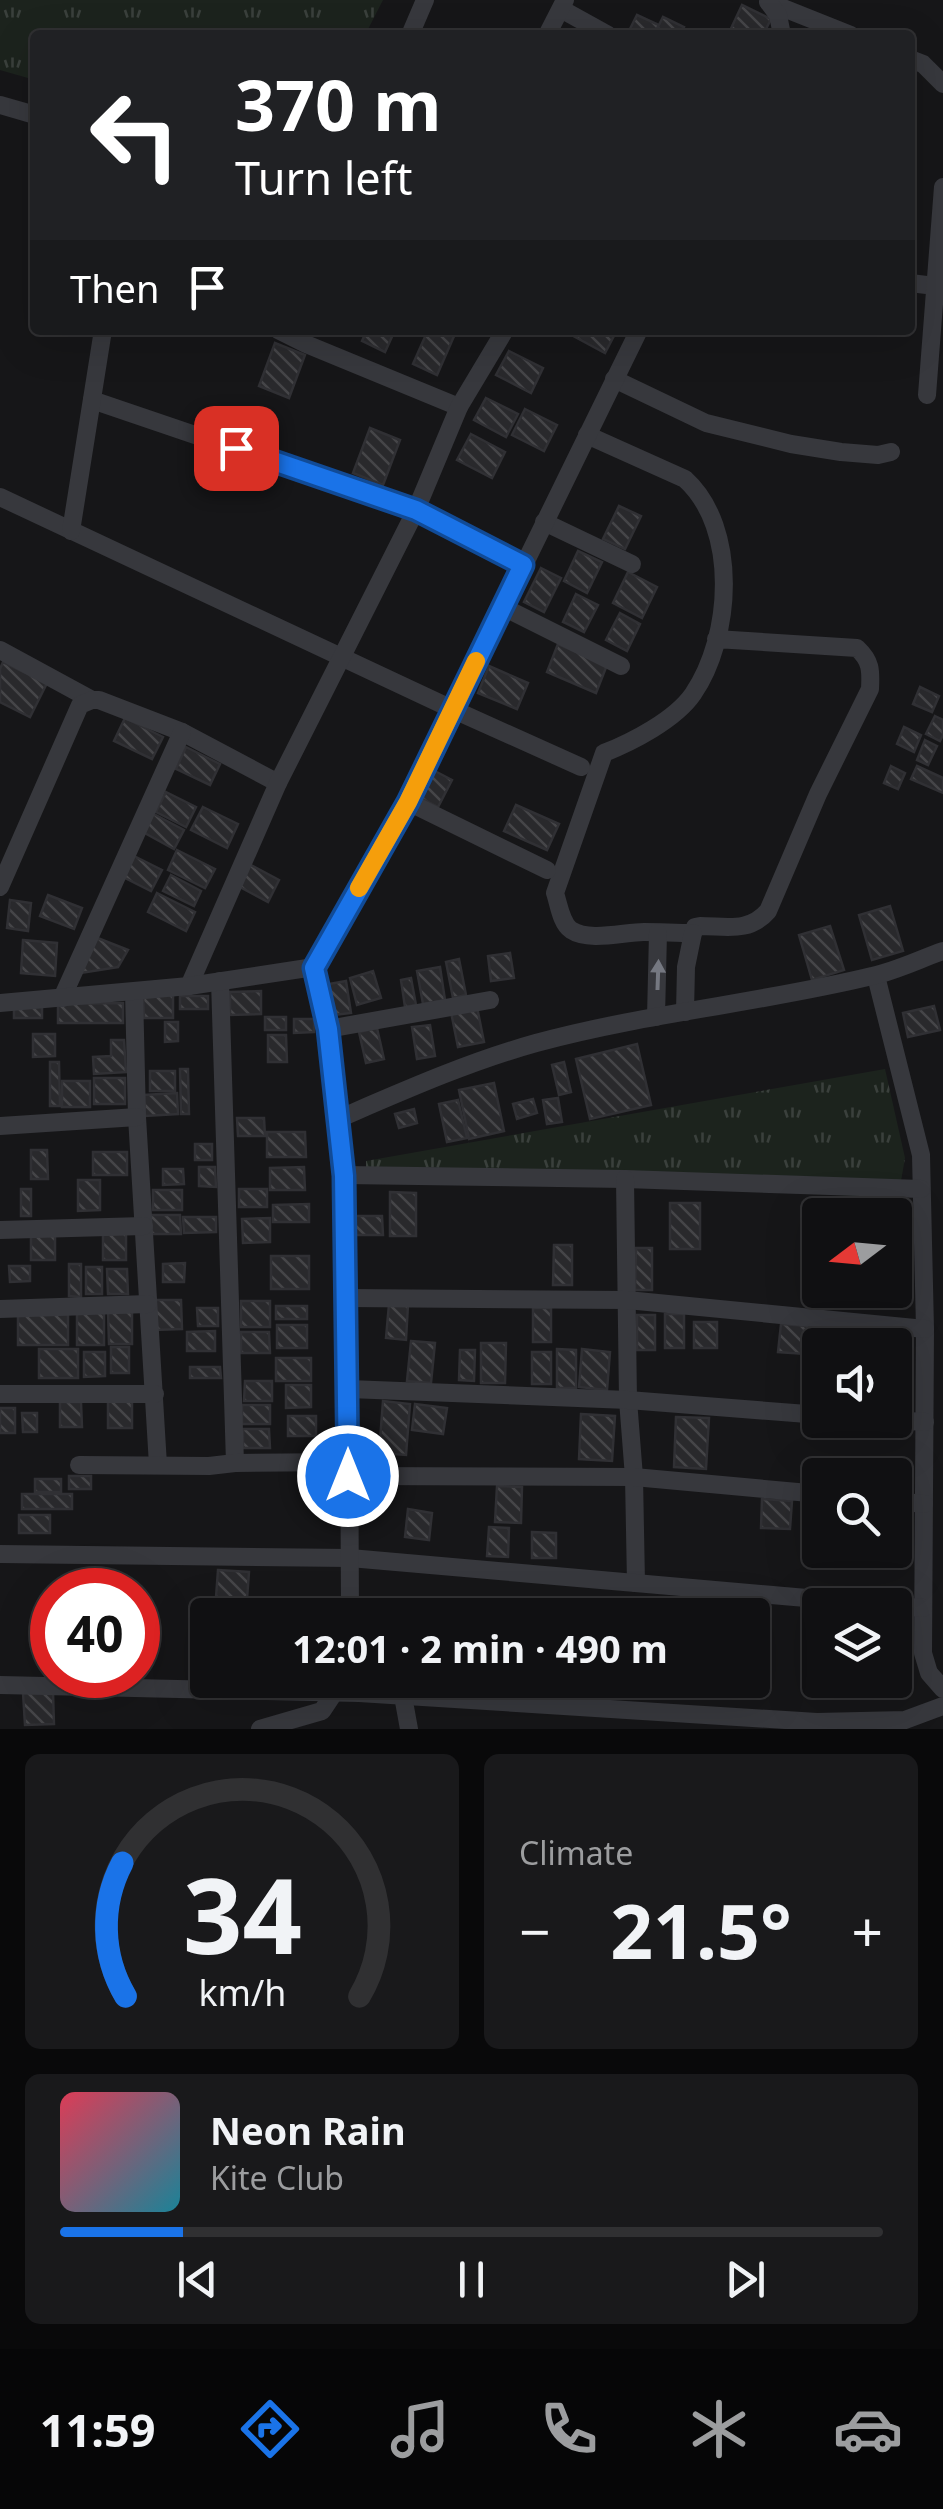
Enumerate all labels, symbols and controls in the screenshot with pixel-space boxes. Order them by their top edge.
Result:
text: 370 m [235,56,442,152]
icon: left [70,70,200,200]
text: Turn left [235,147,412,208]
icon: arrive [180,260,235,315]
text: Then [70,262,160,314]
pin [194,406,279,491]
icon: arrive [209,421,264,476]
one-way arrow [650,958,666,990]
north arrow [802,1198,912,1308]
map controls [802,1198,912,1698]
button: sound [802,1328,912,1438]
position arrow [296,1424,400,1528]
button: search [802,1458,912,1568]
speed limit sign: 40 [30,1568,160,1698]
button: layers [802,1588,912,1698]
text: 12:01 · 2 min · 490 m [292,1622,668,1674]
text: Climate [519,1831,633,1874]
text: 34 [183,1843,301,1984]
text: 21.5° [610,1879,792,1981]
text: − [519,1893,550,1968]
text: + [852,1893,883,1968]
text: km/h [198,1968,286,2016]
text: Neon Rain [210,2104,406,2156]
text: Kite Club [210,2156,344,2199]
icon: previous [170,2252,225,2307]
icon: pause [444,2252,499,2307]
icon: next [718,2252,773,2307]
icon: directions [235,2394,305,2464]
icon: music [385,2394,455,2464]
icon: phone [534,2394,604,2464]
icon: climate [684,2394,754,2464]
icon: car [833,2394,903,2464]
text: 11:59 [40,2399,155,2460]

